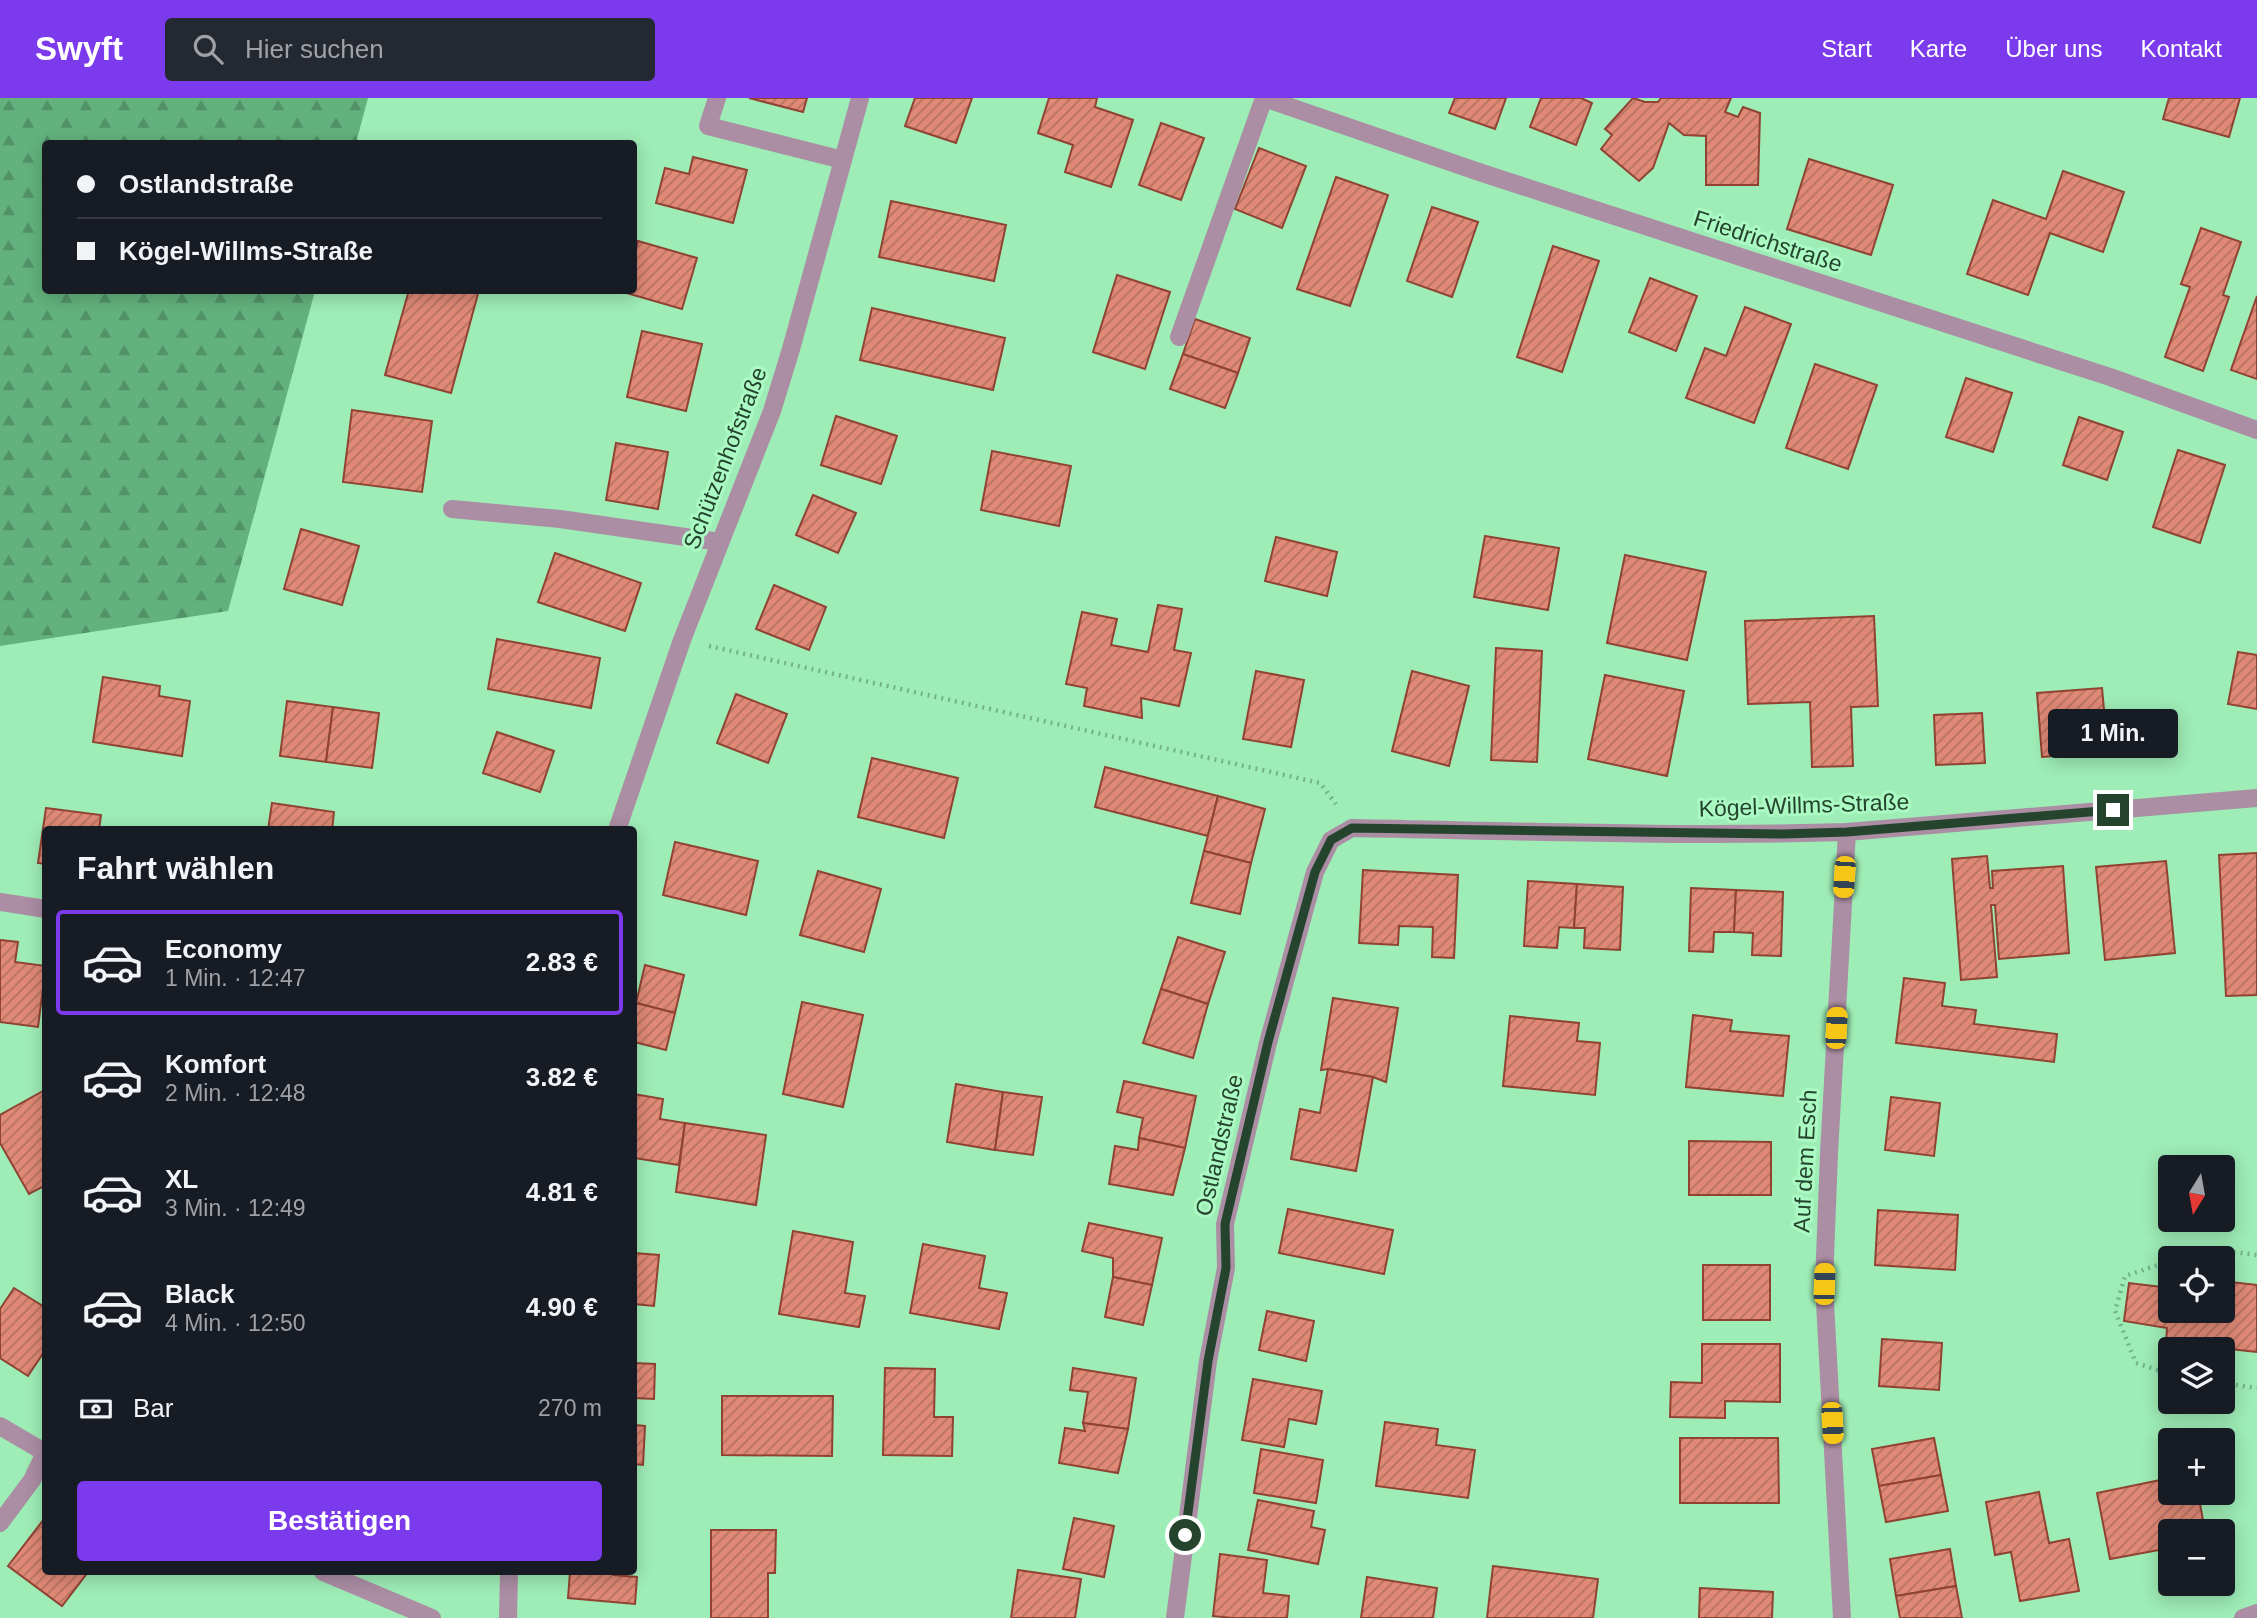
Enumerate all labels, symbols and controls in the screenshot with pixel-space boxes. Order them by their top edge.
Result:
search box [165,18,655,81]
text: Swyft [35,30,123,67]
icon: search [189,30,227,68]
text: Hier suchen [245,34,384,64]
text: Start [1821,35,1872,62]
text: Karte [1910,35,1967,62]
text: Über uns [2005,35,2103,62]
text: Kontakt [2141,35,2222,62]
text: Ostlandstraße [119,169,294,199]
street label: Friedrichstraße [1690,205,1846,277]
text: Kögel-Willms-Straße [119,236,373,266]
street label: Schützenhofstraße [678,363,772,553]
callout: 1 Min. [2048,708,2178,758]
text: 1 Min. [2080,720,2146,746]
street label: Kögel-Willms-Straße [1698,788,1910,822]
route end [2097,794,2129,826]
text: Fahrt wählen [77,850,274,886]
car [1833,855,1856,899]
icon: car [81,931,144,994]
text: Economy [165,934,282,964]
text: 2.83 € [526,947,598,977]
text: 1 Min. · 12:47 [165,965,306,991]
car [1825,1006,1848,1050]
icon: car [81,1046,144,1109]
text: Komfort [165,1049,266,1079]
text: 3.82 € [526,1062,598,1092]
street label: Ostlandstraße [1190,1072,1248,1218]
text: 2 Min. · 12:48 [165,1080,306,1106]
street label: Auf dem Esch [1788,1089,1822,1233]
north arrow [2158,1155,2235,1232]
map controls [2158,1155,2235,1596]
icon: car [81,1161,144,1224]
text: XL [165,1164,198,1194]
text: 4.81 € [526,1177,598,1207]
text: 3 Min. · 12:49 [165,1195,306,1221]
button: locate [2158,1246,2235,1323]
car [1813,1263,1836,1305]
icon: car [81,1276,144,1339]
text: Black [165,1279,234,1309]
text: 4.90 € [526,1292,598,1322]
text: 4 Min. · 12:50 [165,1310,306,1336]
button: layers [2158,1337,2235,1414]
icon: cash [77,1390,115,1428]
text: Bar [133,1393,173,1423]
text: 270 m [538,1395,602,1421]
car [1821,1401,1844,1445]
button: + [2158,1428,2235,1505]
button: Bestätigen [77,1481,602,1561]
route start [1169,1519,1201,1551]
button: − [2158,1519,2235,1596]

